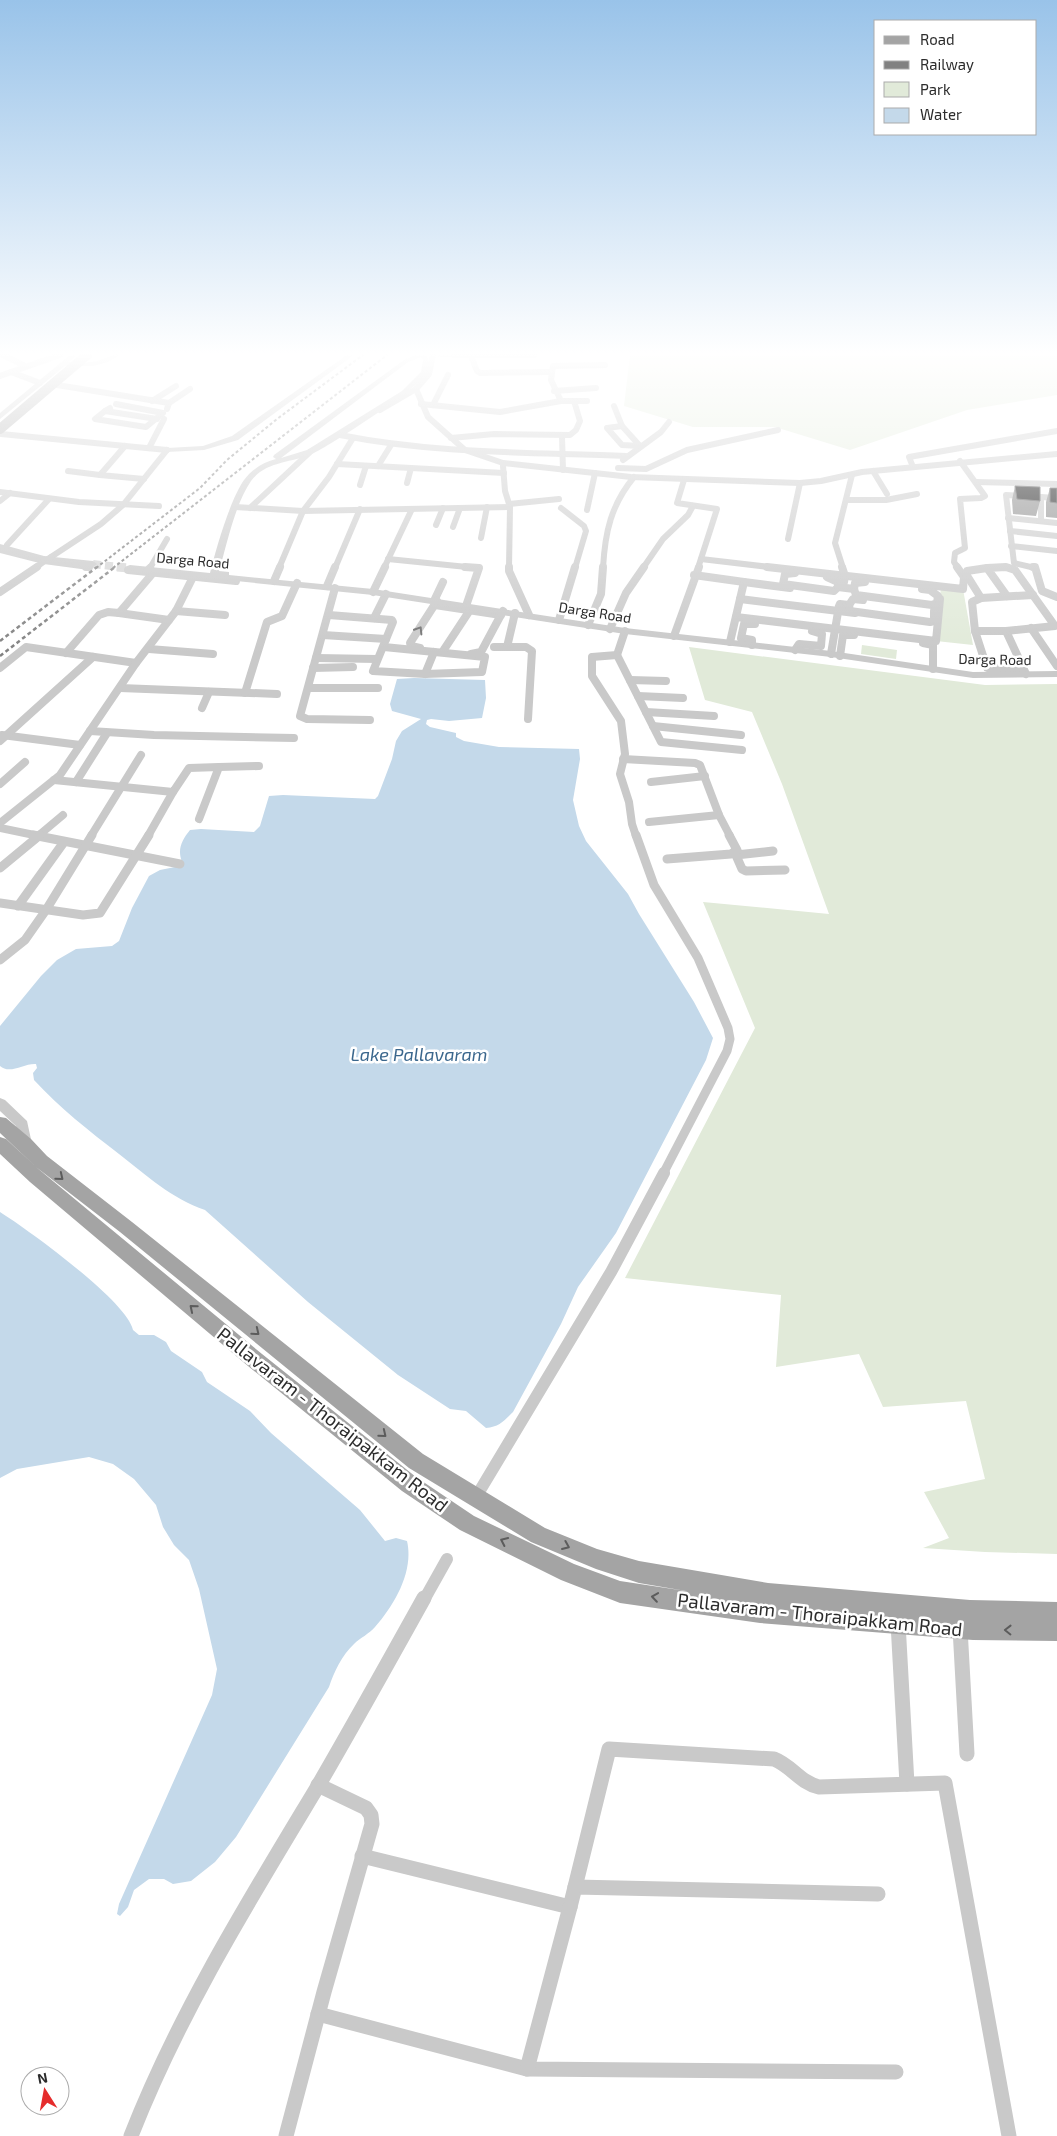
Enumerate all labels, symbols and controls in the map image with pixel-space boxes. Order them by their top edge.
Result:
legend [874,20,1037,135]
text: Road [920,30,955,48]
text: Railway [920,55,974,73]
text: Park [920,80,951,98]
text: Water [920,105,962,123]
street label: Darga Road [156,548,230,572]
street label: Darga Road [557,598,633,626]
one-way arrow [413,626,422,635]
street label: Darga Road [958,650,1032,668]
water label: Lake Pallavaram [351,1043,487,1065]
one-way arrow [55,1172,64,1181]
one-way arrow [189,1304,198,1313]
street label: Pallavaram - Thoraipakkam Road [213,1322,453,1516]
one-way arrow [251,1327,260,1336]
one-way arrow [377,1429,386,1437]
one-way arrow [500,1537,509,1547]
one-way arrow [561,1540,570,1551]
street label: Pallavaram - Thoraipakkam Road [676,1588,964,1640]
one-way arrow [651,1592,659,1603]
one-way arrow [1004,1624,1012,1635]
north arrow [20,2066,70,2116]
text: N [36,2068,49,2087]

